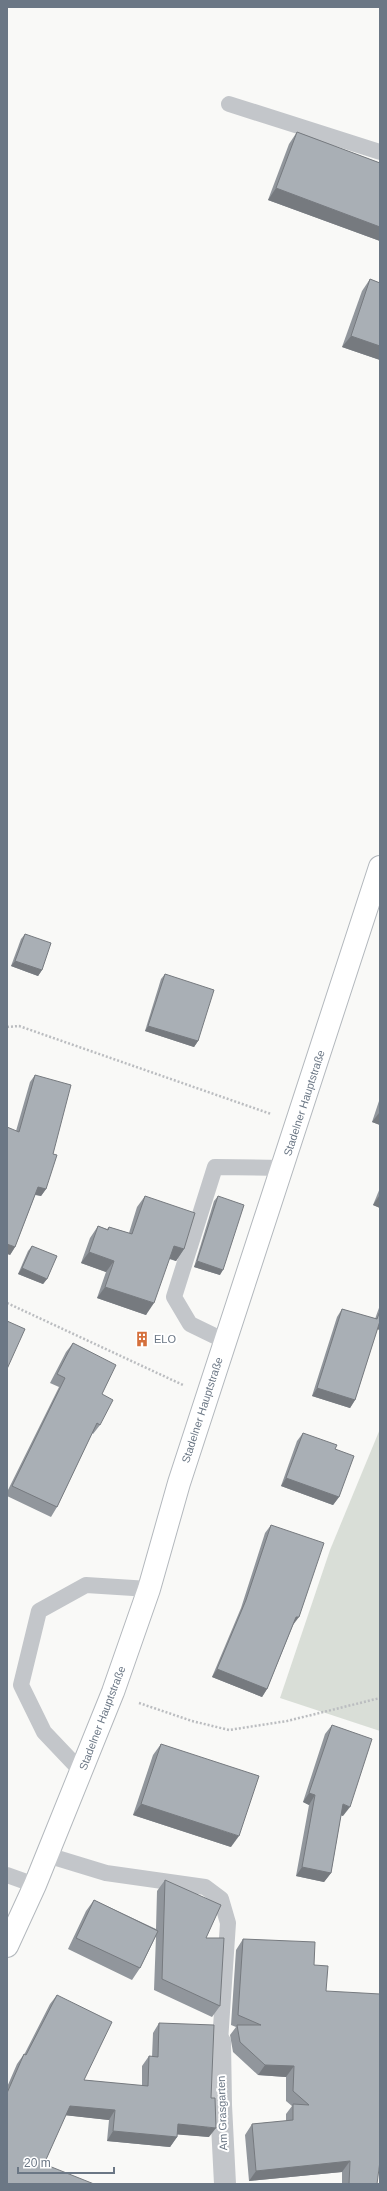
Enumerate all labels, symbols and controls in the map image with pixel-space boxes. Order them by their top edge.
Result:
street label: Stadelner Hauptstraße [281,1049,327,1157]
building icon: ELO [133,1330,151,1348]
place label: ELO [154,1333,176,1345]
street label: Stadelner Hauptstraße [179,1356,225,1464]
street label: Stadelner Hauptstraße [77,1664,127,1772]
street label: Am Grasgarten [215,2076,229,2150]
scale bar [18,2149,114,2175]
text: 20 m [24,2156,51,2170]

